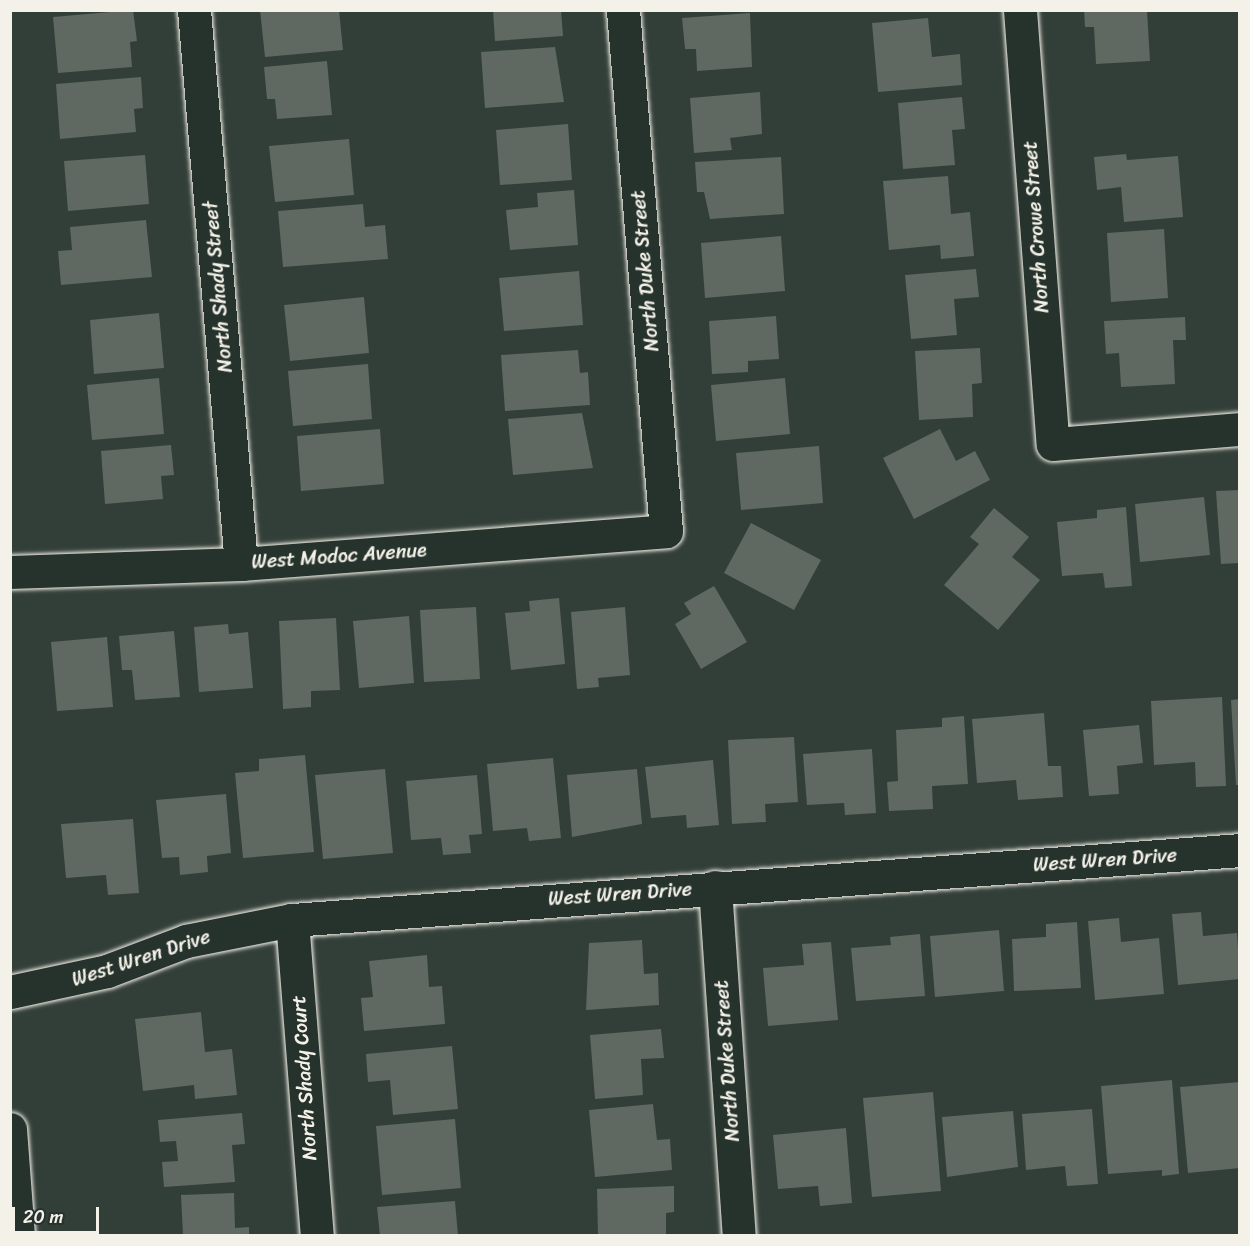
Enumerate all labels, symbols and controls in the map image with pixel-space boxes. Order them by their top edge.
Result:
street label: North Crowe Street [1018,139,1054,315]
street label: North Duke Street [626,188,664,354]
street label: North Shady Street [198,199,238,375]
street label: West Modoc Avenue [251,538,427,574]
street label: West Wren Drive [1032,843,1178,877]
street label: West Wren Drive [547,877,693,911]
street label: West Wren Drive [69,924,213,992]
street label: North Duke Street [709,979,745,1143]
street label: North Shady Court [286,994,322,1162]
scale bar [15,1195,102,1233]
text: 20 m [23,1201,63,1233]

